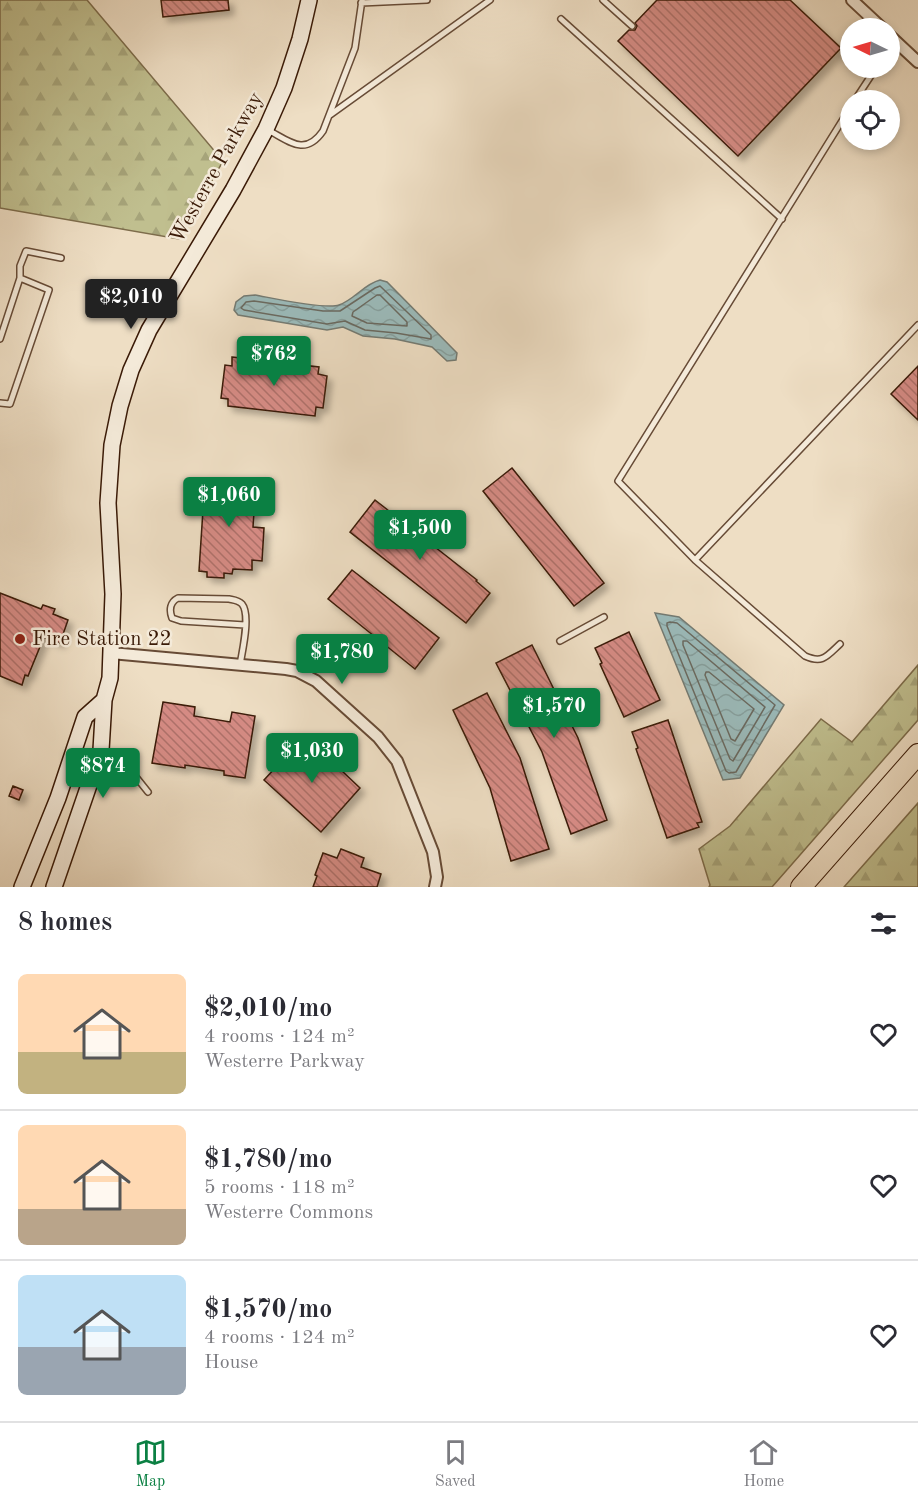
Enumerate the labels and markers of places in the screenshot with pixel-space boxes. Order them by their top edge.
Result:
pin: $2,010 [82,279,180,330]
pin: $762 [238,336,310,387]
pin: $1,060 [180,477,278,528]
pin: $1,500 [371,510,469,561]
place label: Fire Station 22 [32,629,172,650]
marker: Fire Station 22 [13,632,27,646]
pin: $1,780 [293,634,391,685]
pin: $1,570 [505,688,603,739]
pin: $1,030 [263,733,361,784]
pin: $874 [67,748,139,799]

